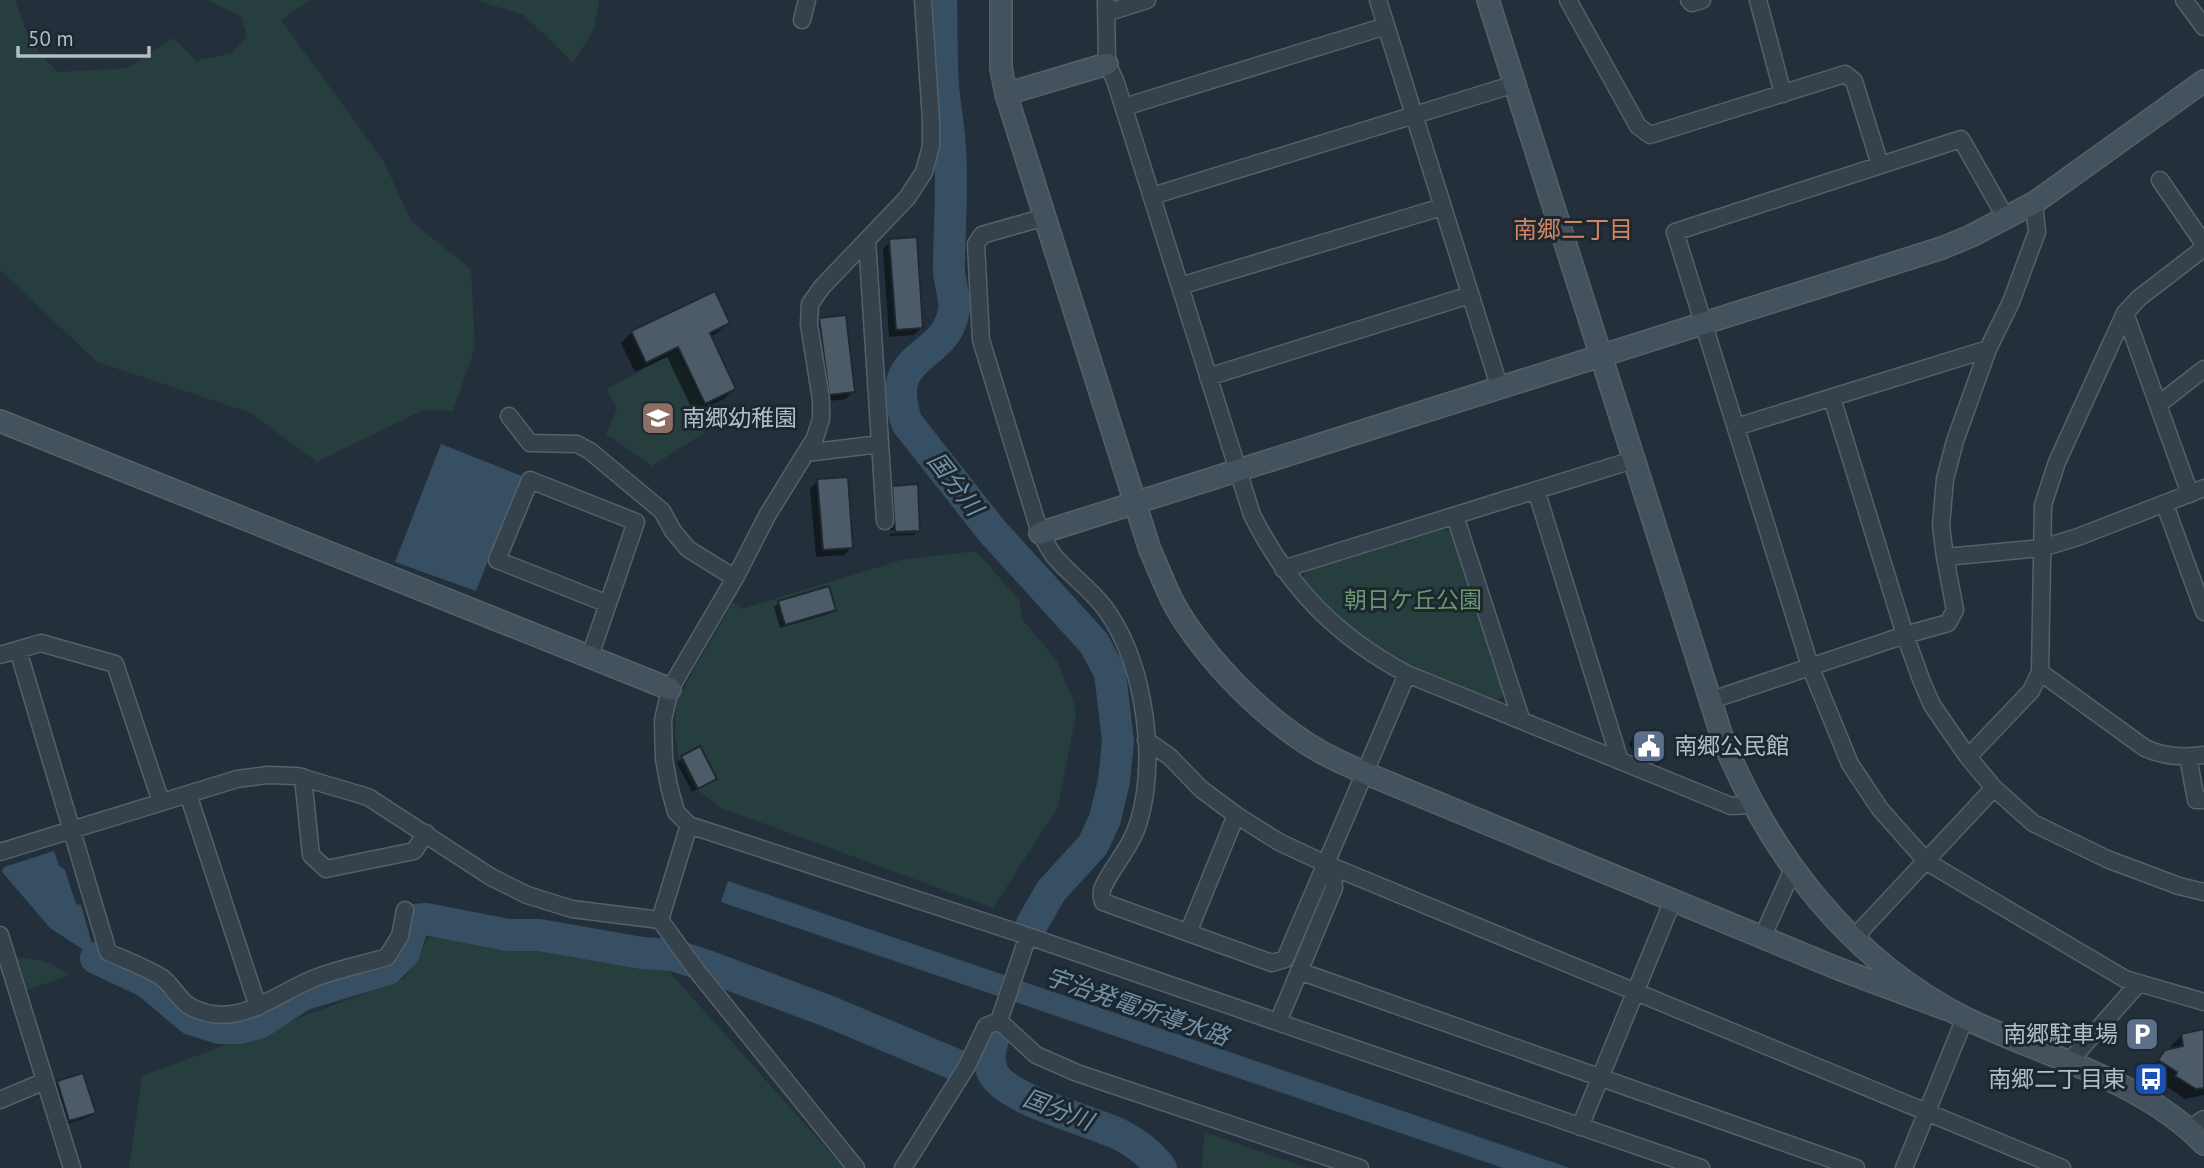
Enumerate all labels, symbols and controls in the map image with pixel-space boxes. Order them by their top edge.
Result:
scale bar [18,14,149,58]
text: 50 m [28,25,74,52]
district label: 南郷二丁目 [1513,214,1633,245]
school or university icon: 南郷幼稚園 [639,399,677,437]
place label: 南郷幼稚園 [682,403,797,432]
water label: 国分川 [921,446,992,524]
park label: 朝日ケ丘公園 [1344,585,1482,614]
public building icon: 南郷公民館 [1630,727,1668,765]
place label: 南郷公民館 [1674,731,1789,760]
water label: 宇治発電所導水路 [1041,961,1235,1053]
parking icon: 南郷駐車場 [2123,1015,2161,1053]
place label: 南郷駐車場 [2003,1019,2118,1048]
bus stop icon: 南郷二丁目東 [2132,1060,2170,1098]
place label: 南郷二丁目東 [1988,1064,2126,1093]
water label: 国分川 [1019,1082,1100,1138]

